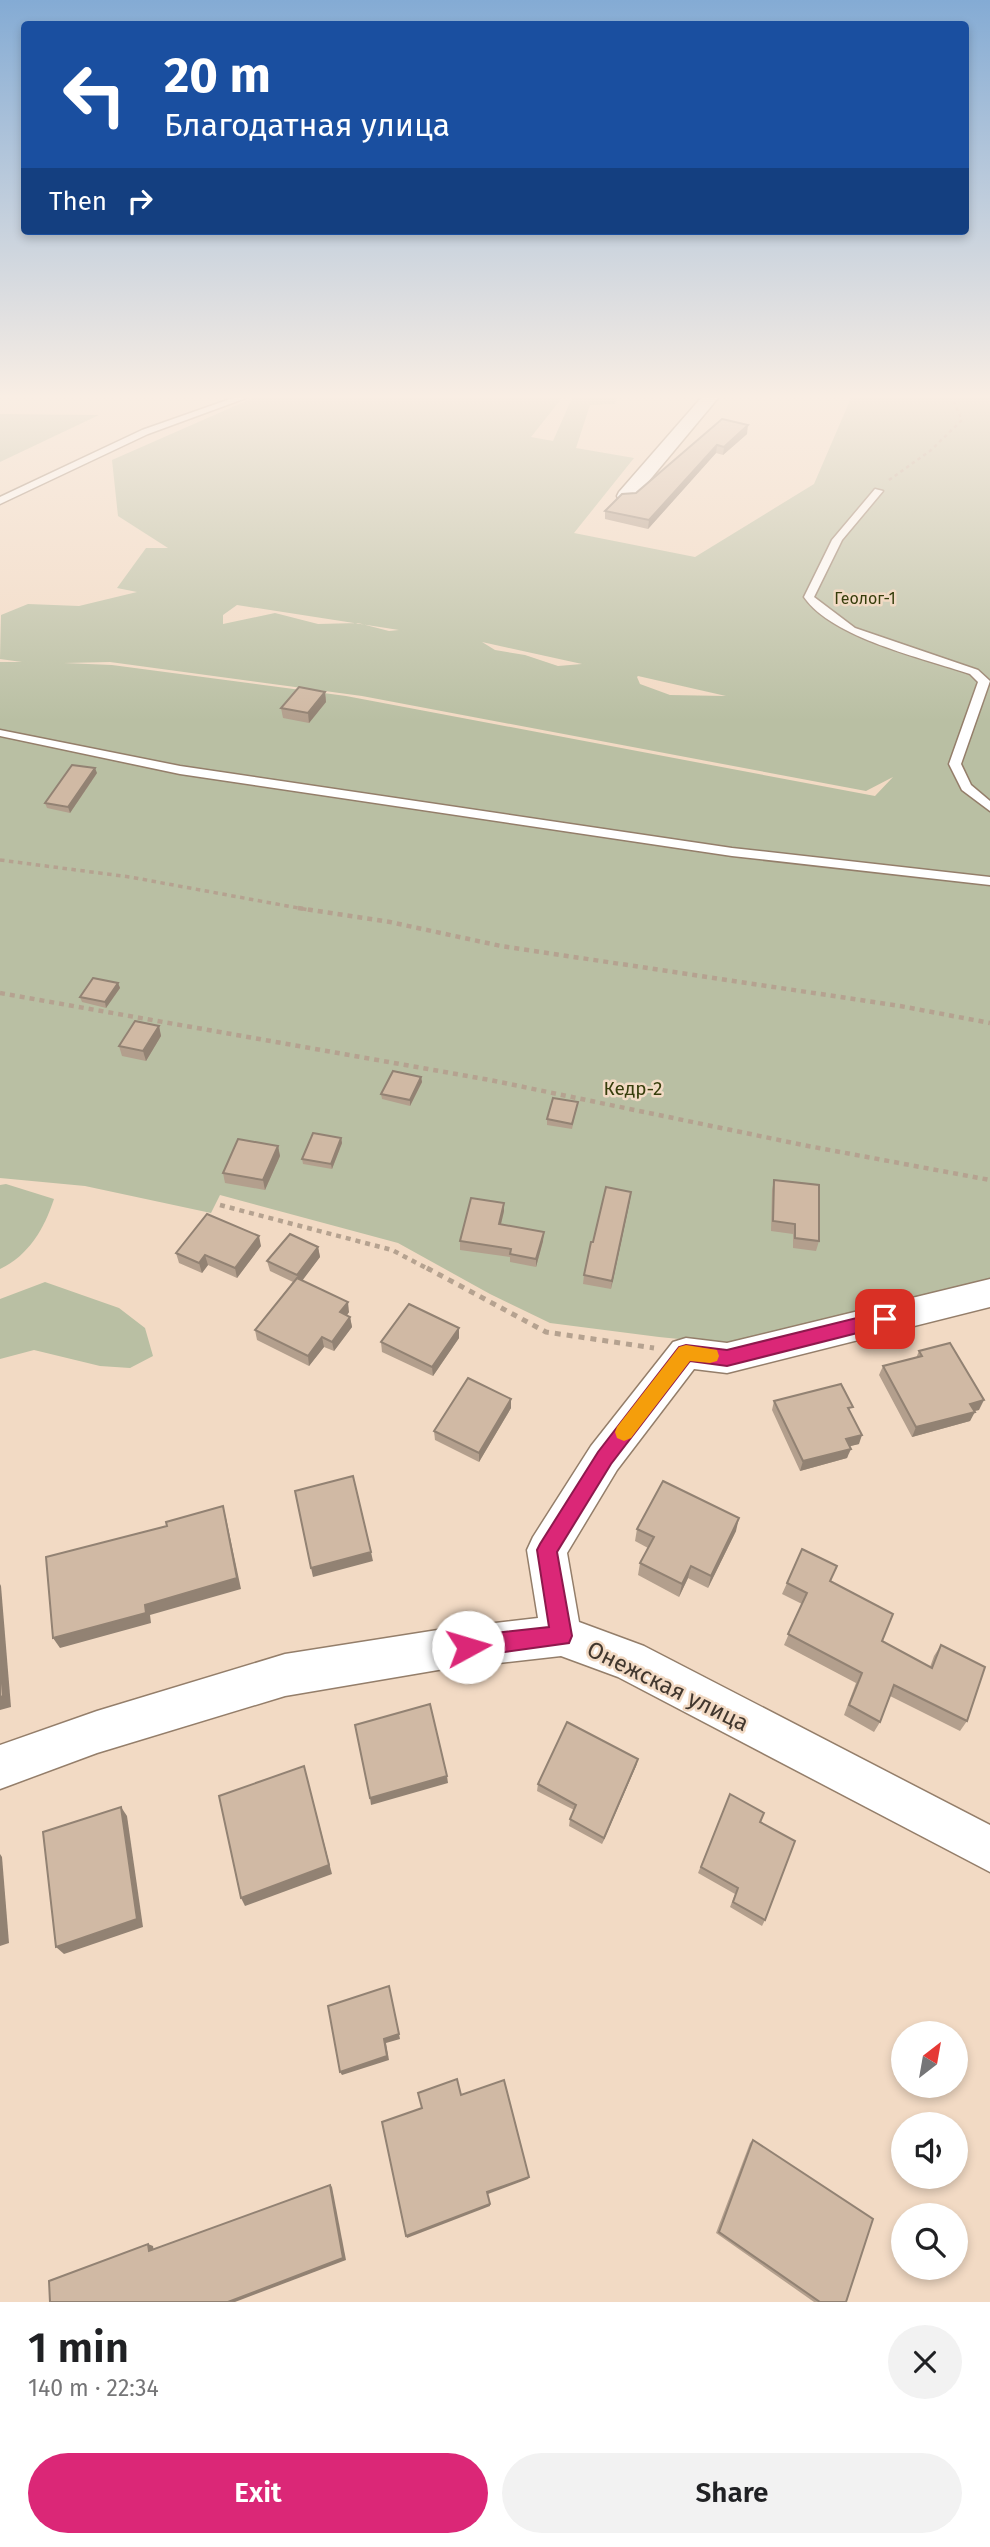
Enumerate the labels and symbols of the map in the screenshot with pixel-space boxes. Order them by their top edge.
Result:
park label: Геолог-1 [834,589,896,608]
park label: Кедр-2 [604,1077,662,1100]
pin [855,1289,915,1349]
position arrow [431,1610,505,1684]
street label: Онежская улица [583,1635,753,1737]
north arrow [891,2021,968,2098]

